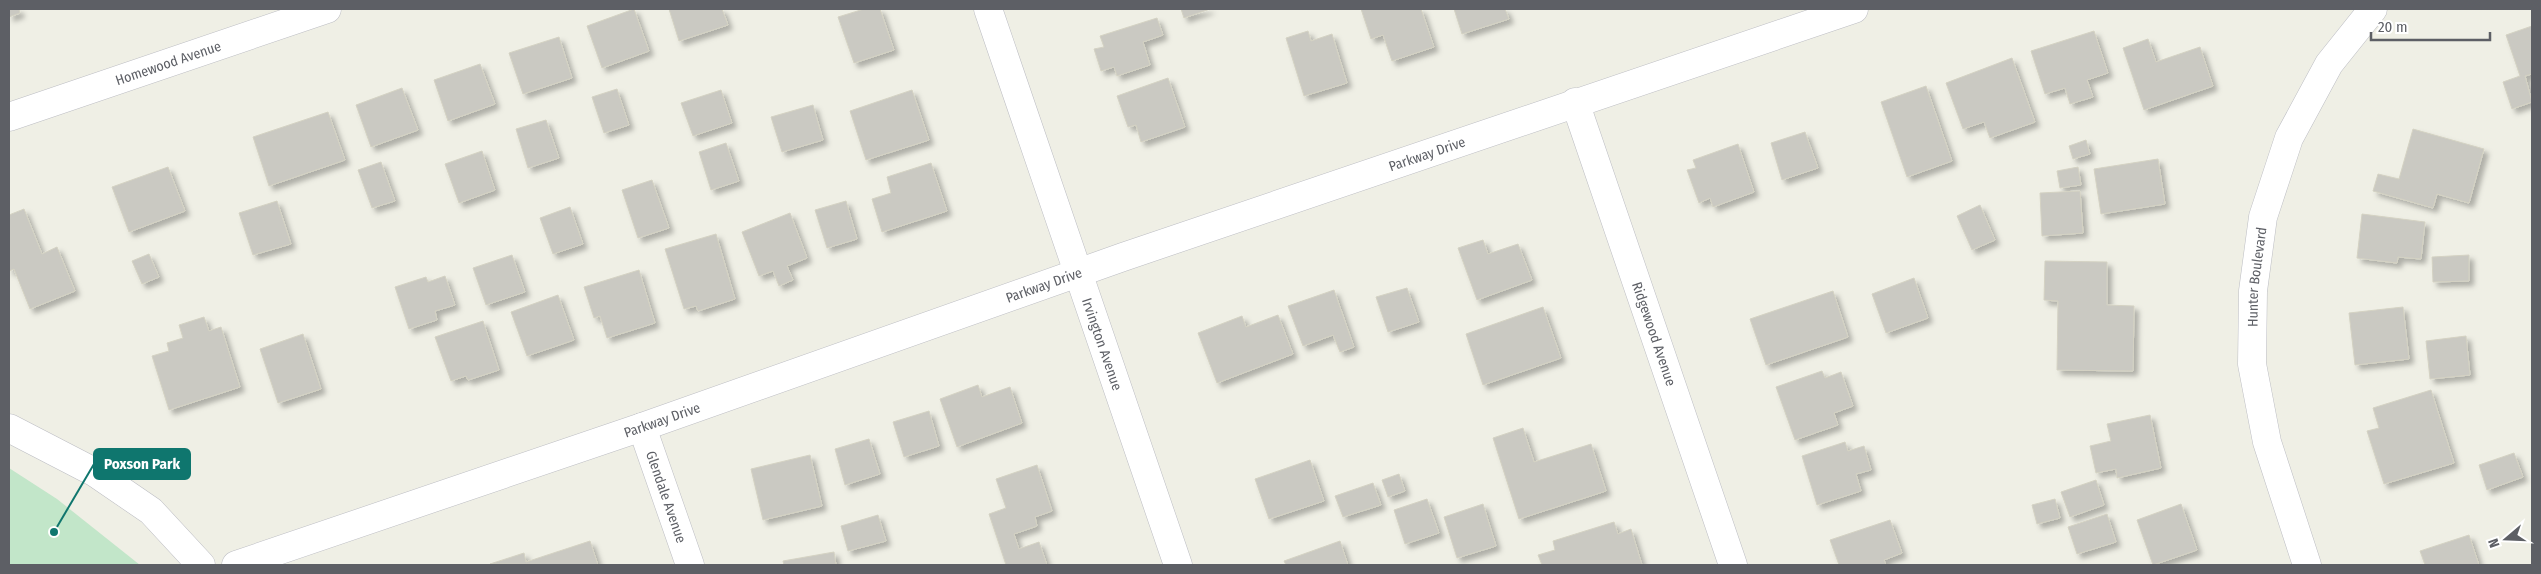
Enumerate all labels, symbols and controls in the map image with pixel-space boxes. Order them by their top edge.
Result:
scale bar [2371,10,2490,42]
text: 20 m [2378,18,2408,36]
street label: Homewood Avenue [113,38,223,89]
street label: Parkway Drive [1387,133,1468,175]
street label: Hunter Boulevard [2245,226,2271,327]
street label: Parkway Drive [1004,264,1085,307]
street label: Ridgewood Avenue [1628,280,1679,388]
street label: Irvington Avenue [1078,296,1126,393]
street label: Parkway Drive [622,399,703,442]
callout: Poxson Park [94,449,190,479]
street label: Glendale Avenue [642,449,690,545]
text: Poxson Park [104,455,180,473]
north arrow [2481,514,2531,564]
text: N [2485,536,2504,550]

